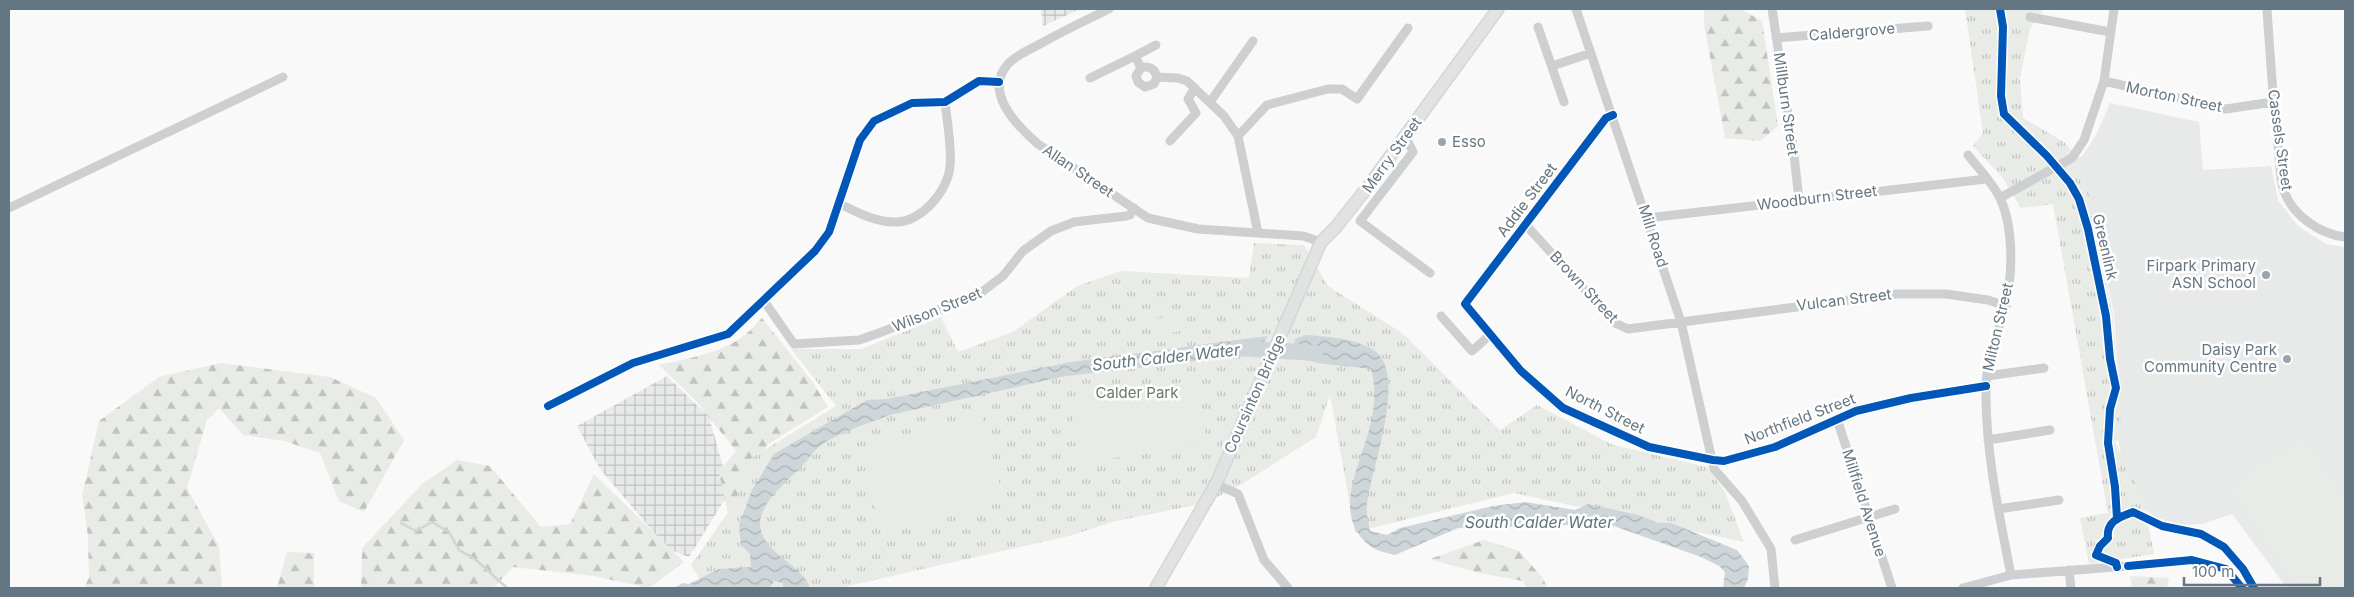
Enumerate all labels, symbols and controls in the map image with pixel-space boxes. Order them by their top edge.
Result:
street label: Caldergrove [1808,18,1896,45]
street label: Millburn Street [1770,51,1803,157]
street label: Morton Street [2124,77,2224,116]
street label: Cassels Street [2264,88,2297,192]
street label: Merry Street [1358,113,1425,196]
place label: Esso [1452,132,1486,151]
marker: Esso [1436,136,1448,148]
street label: Allan Street [1039,140,1117,201]
street label: Addie Street [1493,159,1561,240]
street label: Woodburn Street [1756,181,1878,214]
street label: Mill Road [1634,202,1673,270]
street label: Greenlink [2089,212,2122,283]
street label: Brown Street [1546,247,1623,327]
place label: Firpark Primary ASN School [2147,256,2257,292]
marker: Firpark Primary ASN School [2260,269,2272,281]
street label: Milton Street [1978,281,2017,373]
street label: Wilson Street [890,283,984,336]
street label: Vulcan Street [1795,284,1893,315]
street label: Coursinton Bridge [1220,331,1289,456]
water label: South Calder Water [1091,339,1242,375]
place label: Daisy Park Community Centre [2144,340,2278,376]
marker: Daisy Park Community Centre [2281,353,2293,365]
street label: North Street [1562,381,1648,438]
park label: Calder Park [1096,383,1179,402]
street label: Northfield Street [1742,389,1858,448]
street label: Millfield Avenue [1838,447,1891,559]
water label: South Calder Water [1465,512,1614,532]
scale bar [2184,554,2320,586]
text: 100 m [2192,562,2234,581]

